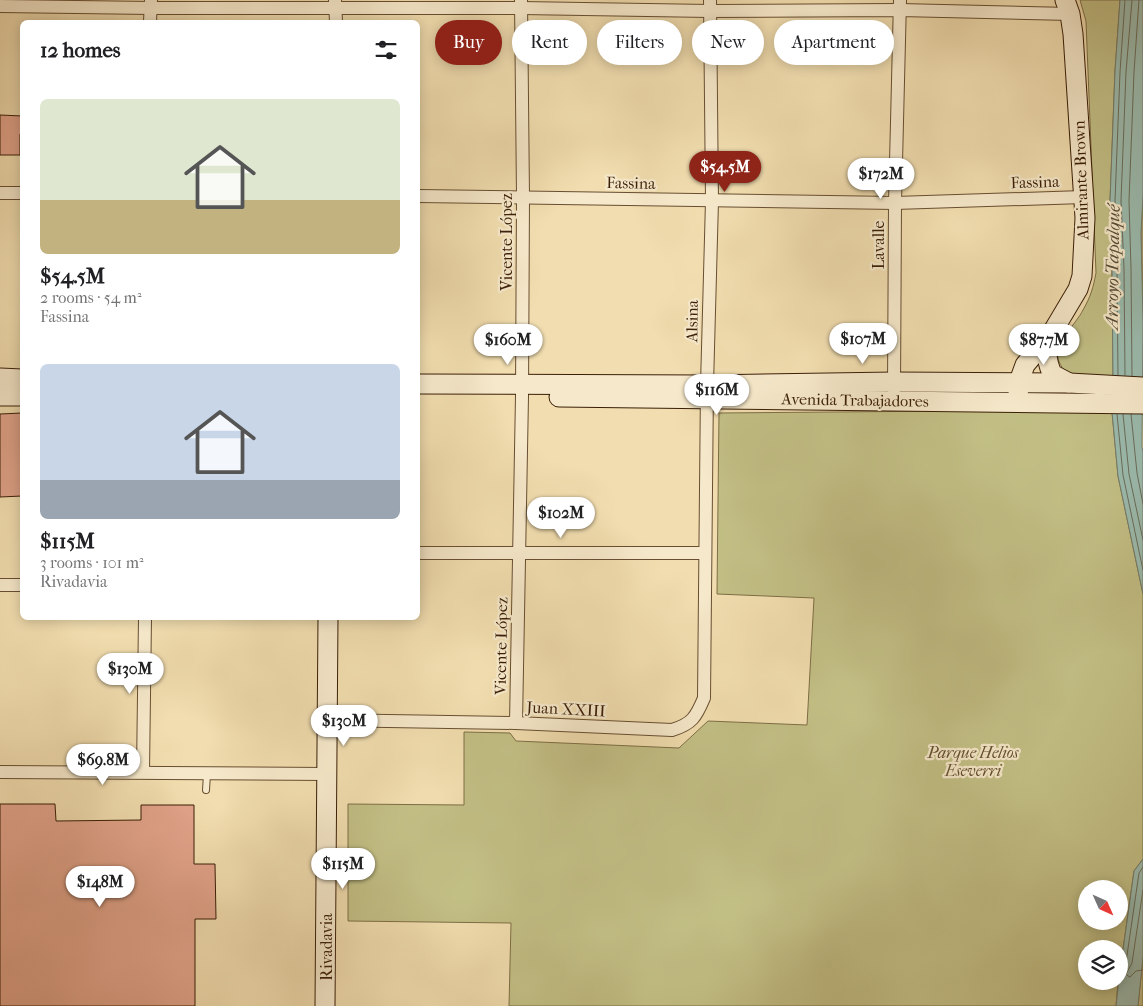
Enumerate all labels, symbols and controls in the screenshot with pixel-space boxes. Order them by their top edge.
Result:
chip: Buy [435,20,502,65]
chip: Rent [512,20,587,65]
chip: Filters [597,20,682,65]
chip: New [692,20,764,65]
chip: Apartment [774,20,894,65]
icon: filters [372,36,400,64]
text: 12 homes [40,38,121,62]
street label: Almirante Brown [1069,119,1093,241]
icon: home [175,132,265,222]
pin: $54.5M [684,150,766,193]
text: $54.5M [700,157,750,176]
pin: $172M [846,158,916,200]
text: $172M [858,164,904,183]
street label: Fassina [1010,172,1060,192]
street label: Fassina [606,173,656,193]
street label: Vicente López [497,193,516,292]
water label: Arroyo Tapalqué [1101,202,1125,332]
street label: Lavalle [869,221,888,269]
text: $54.5M [40,264,105,288]
text: 2 rooms · 54 m² [40,288,141,307]
street label: Alsina [682,299,702,343]
text: Fassina [40,307,89,326]
pin: $107M [828,322,898,365]
pin: $160M [473,324,543,366]
pin: $87.7M [1003,324,1085,366]
text: $107M [840,329,886,348]
text: $160M [485,330,531,349]
text: $87.7M [1020,330,1068,349]
pin: $116M [682,374,752,416]
text: $116M [695,380,739,399]
street label: Avenida Trabajadores [780,389,929,411]
icon: home [175,397,265,487]
pin: $102M [526,496,596,539]
text: $102M [538,503,584,522]
text: $115M [40,529,95,553]
text: 3 rooms · 101 m² [40,553,143,572]
text: Rivadavia [40,572,107,591]
street label: Vicente López [491,597,511,696]
pin: $130M [95,652,165,695]
text: $130M [108,659,152,678]
street label: Juan XXIII [524,697,606,721]
pin: $130M [309,704,379,747]
text: $130M [322,711,366,730]
park label: Parque Helios Eseverri [927,743,1020,780]
pin: $69.8M [62,744,144,786]
text: $69.8M [77,750,129,769]
pin: $115M [308,848,378,890]
text: $115M [322,854,364,873]
pin: $148M [65,866,135,908]
text: $148M [77,872,123,891]
north arrow [1078,880,1128,930]
map controls [1078,880,1128,990]
street label: Rivadavia [317,913,336,981]
button: layers [1078,940,1128,990]

